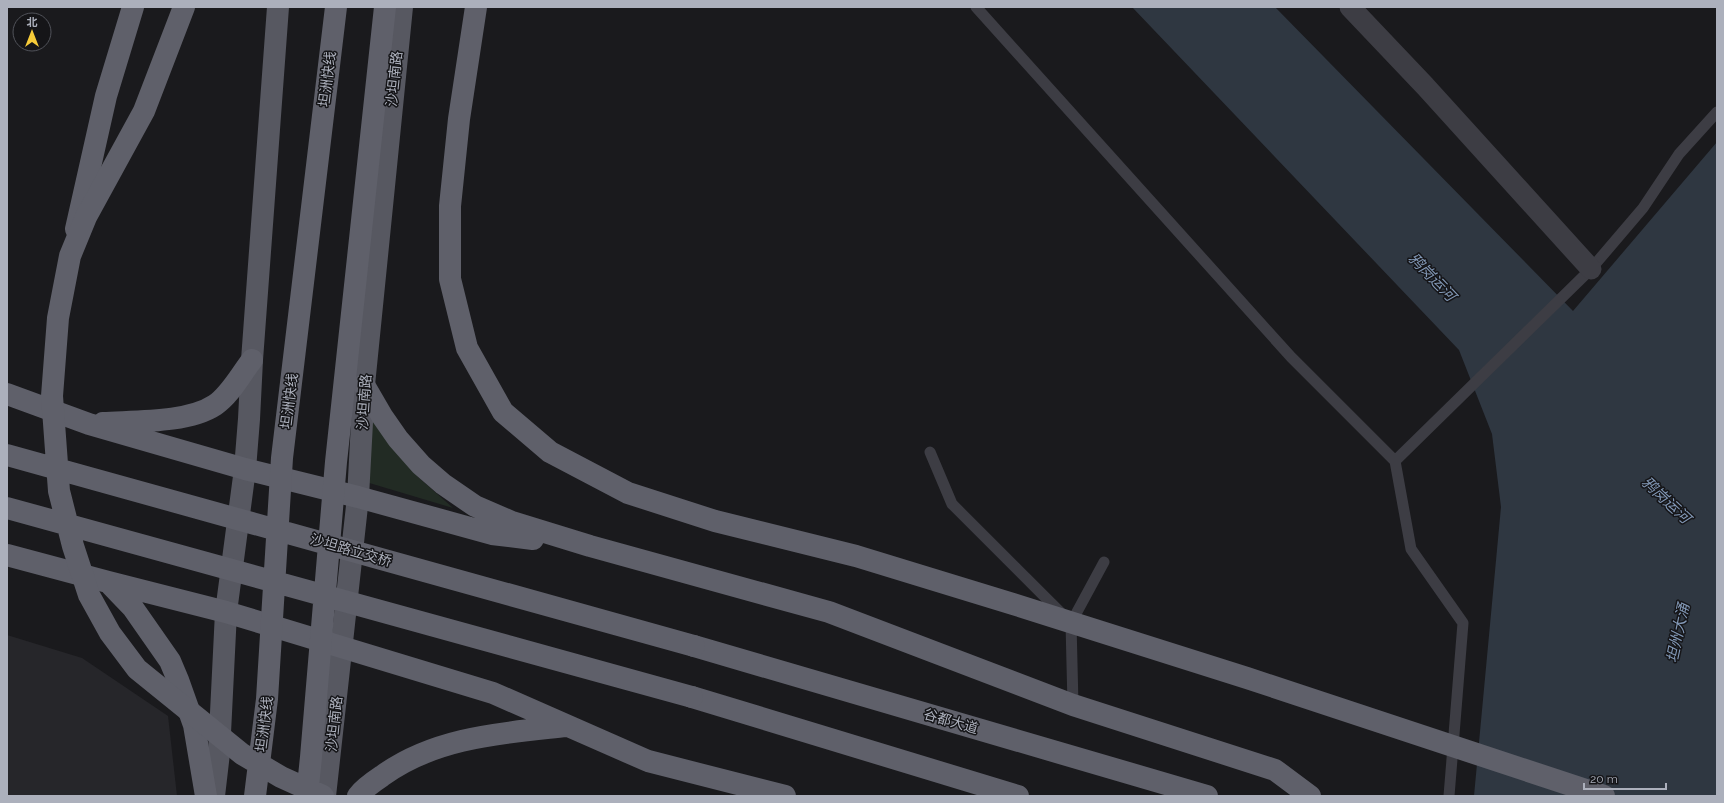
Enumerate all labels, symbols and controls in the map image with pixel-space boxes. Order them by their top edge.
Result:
north arrow [12,12,52,52]
text: 北 [27,16,38,29]
street label: 坦洲快线 [316,50,338,108]
street label: 沙坦南路 [383,50,405,108]
water label: 鸦岗运河 [1405,249,1461,307]
street label: 坦洲快线 [278,372,300,430]
street label: 沙坦南路 [354,374,374,430]
water label: 鸦岗运河 [1638,473,1696,529]
street label: 沙坦路立交桥 [308,531,394,569]
water label: 坦州大涌 [1663,600,1693,664]
street label: 坦洲快线 [253,695,275,753]
street label: 沙坦南路 [323,695,345,753]
street label: 谷都大道 [922,706,980,736]
scale bar [1584,765,1666,791]
text: 20 m [1590,772,1618,786]

